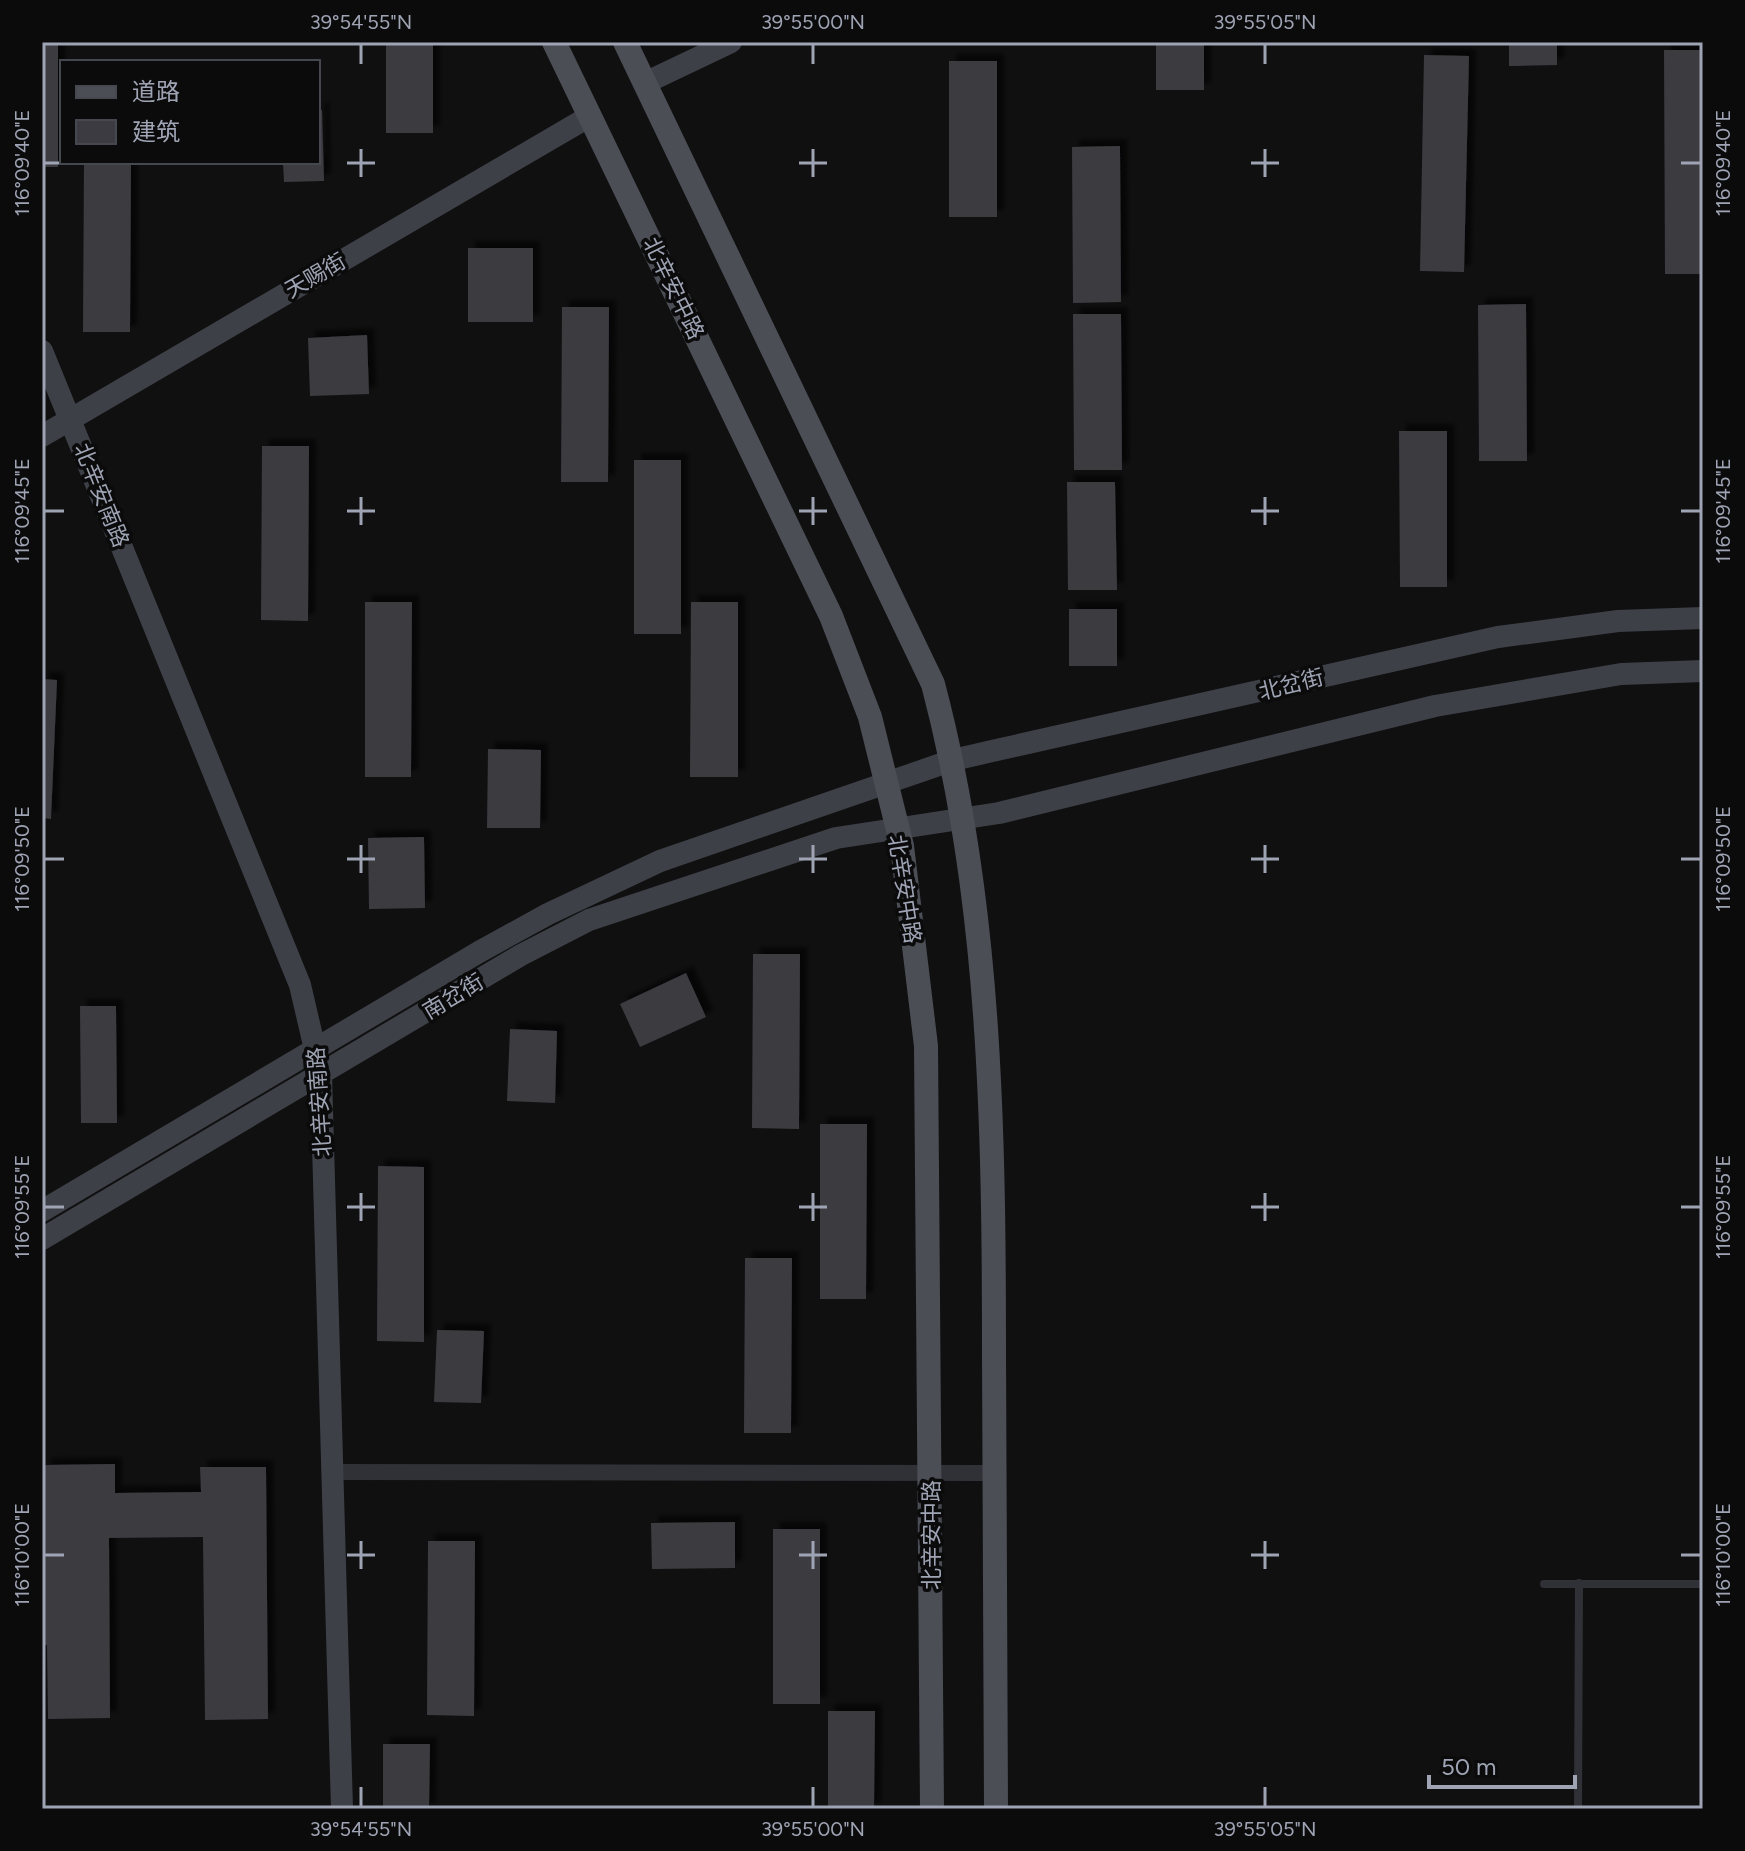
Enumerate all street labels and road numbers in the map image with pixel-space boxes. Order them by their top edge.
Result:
street label: 北辛安中路 [637,233,710,344]
street label: 天赐街 [280,247,351,304]
street label: 北辛安南路 [68,439,135,551]
street label: 北岔街 [1256,663,1326,706]
street label: 北辛安中路 [883,833,926,946]
street label: 南岔街 [418,968,489,1025]
street label: 北辛安南路 [302,1046,337,1158]
street label: 北辛安中路 [918,1480,945,1590]

